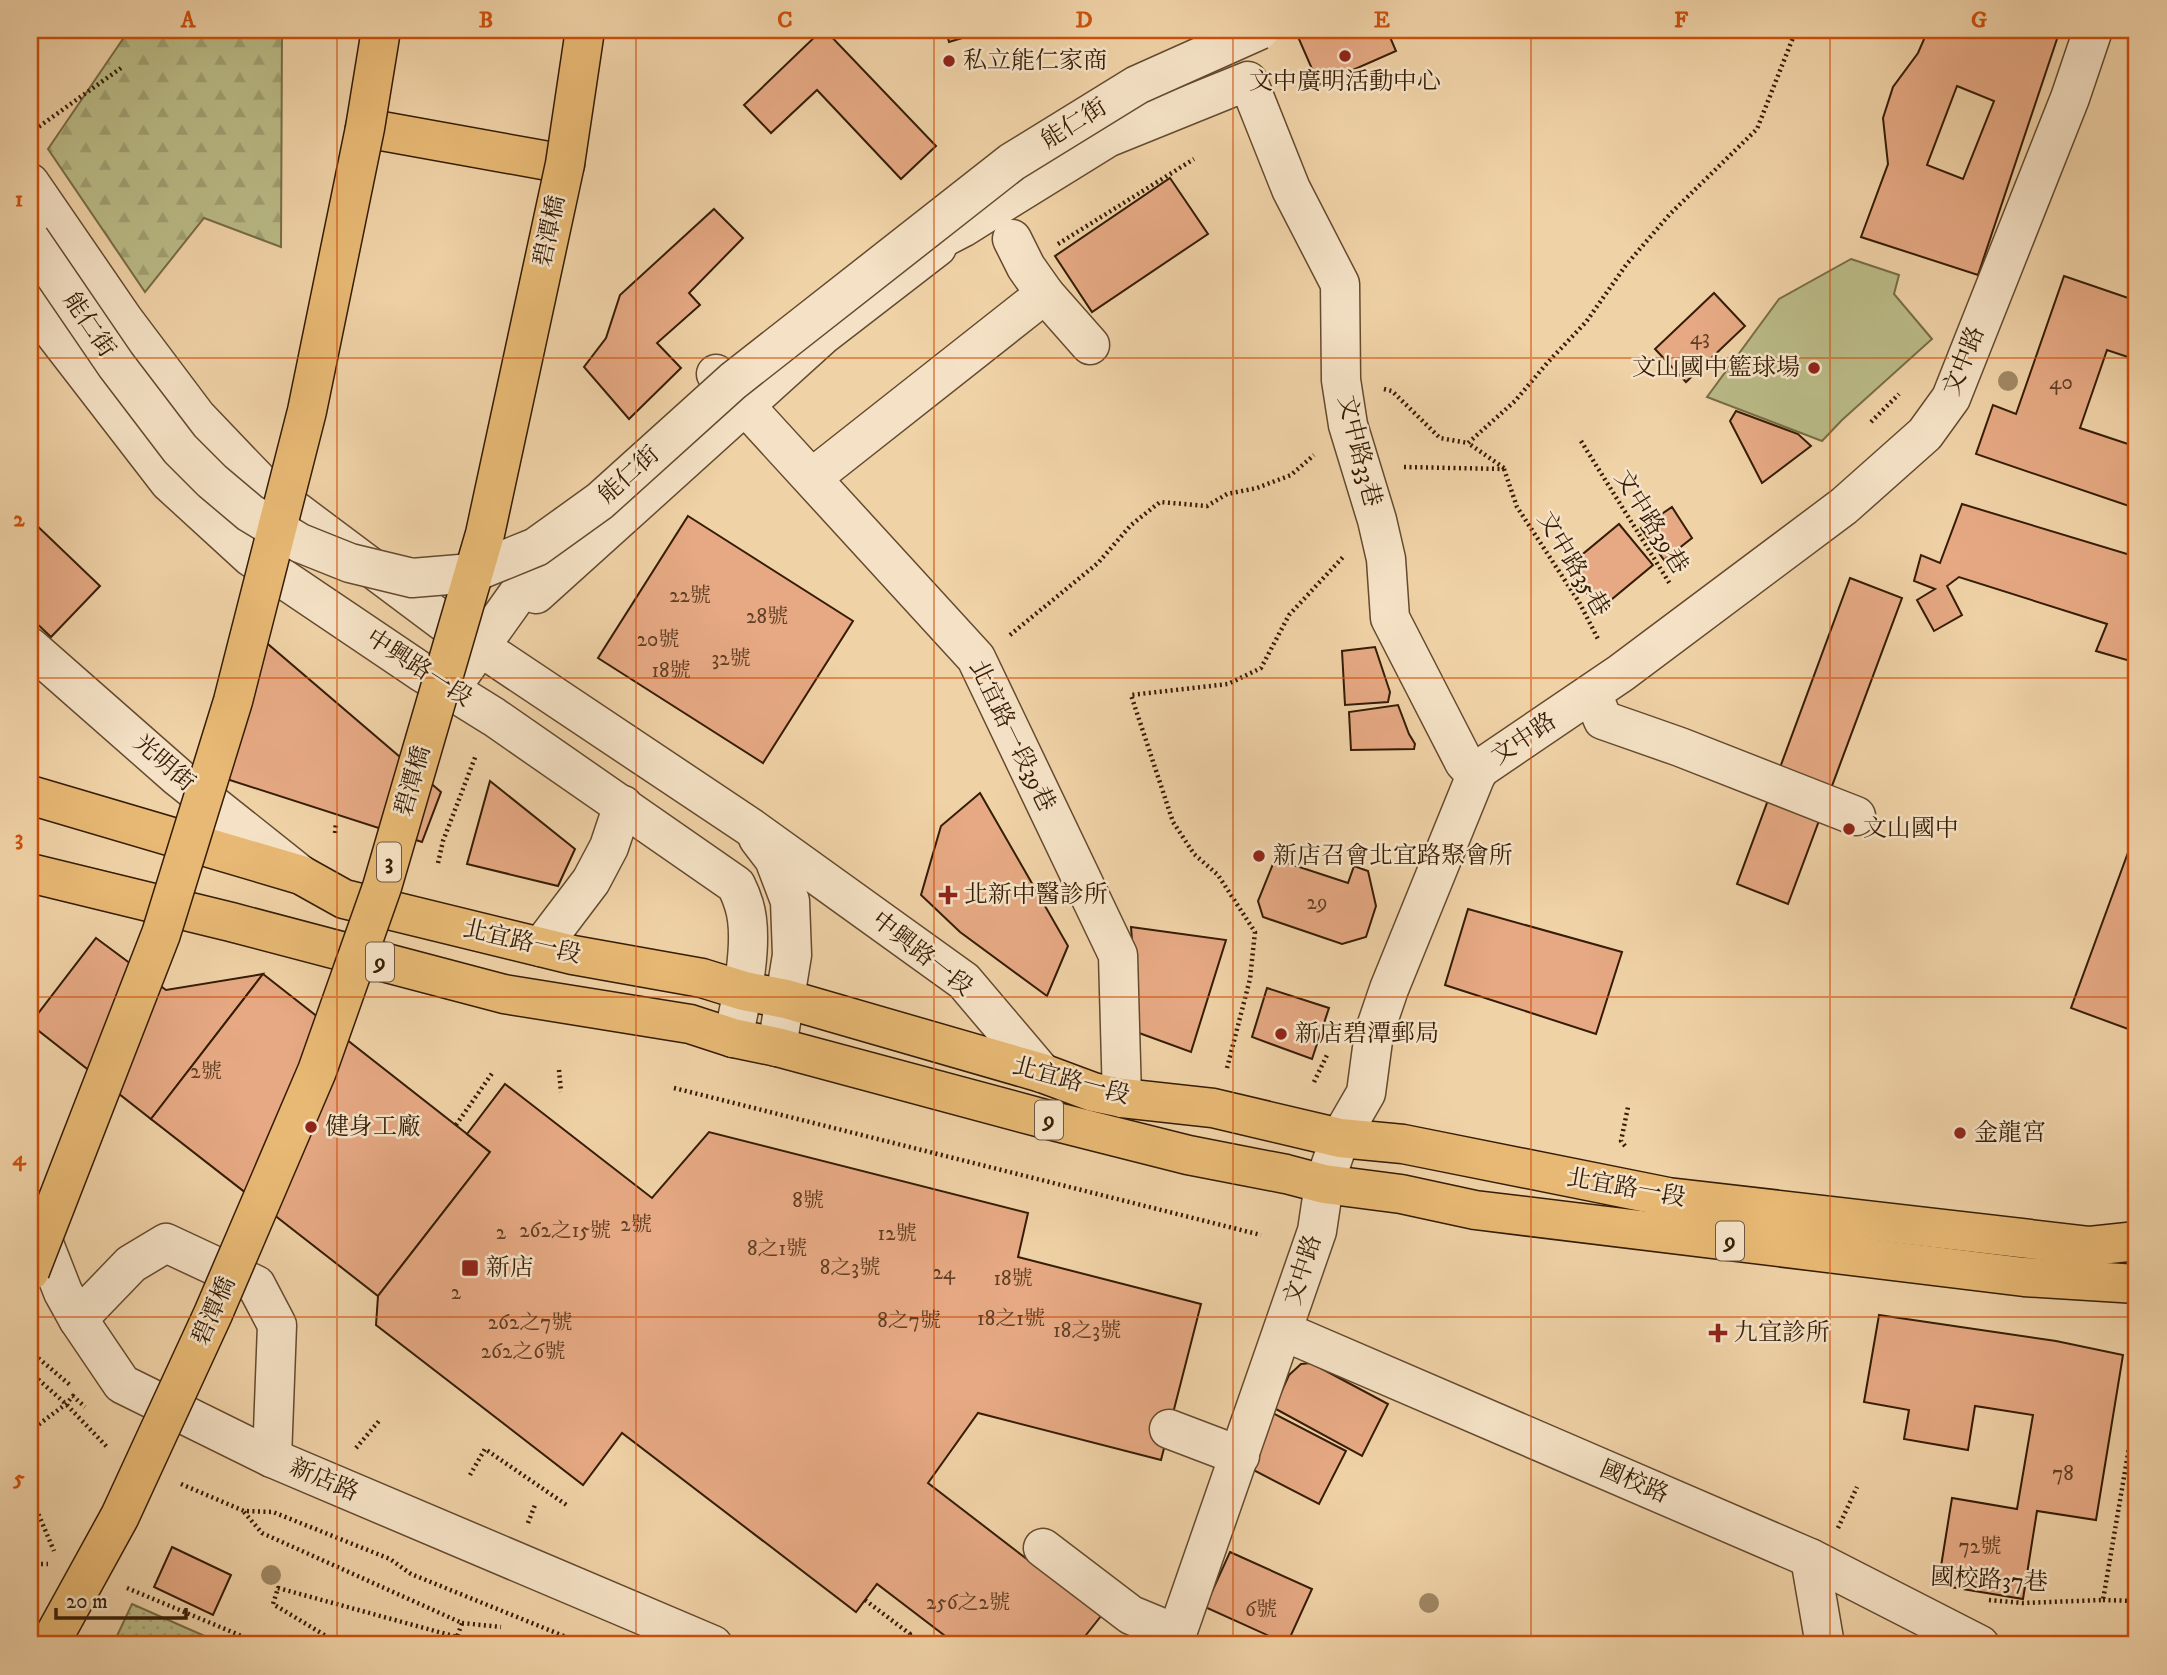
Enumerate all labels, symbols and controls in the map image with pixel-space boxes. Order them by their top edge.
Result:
text: A [180,6,197,35]
text: B [479,6,493,35]
text: C [777,6,793,35]
text: D [1075,6,1093,35]
text: E [1374,6,1390,35]
text: F [1674,6,1689,35]
text: G [1971,6,1987,35]
place label: 私立能仁家商 [963,46,1107,76]
marker: 文中廣明活動中心 [1337,48,1353,64]
marker: 私立能仁家商 [941,53,957,69]
place label: 文中廣明活動中心 [1249,67,1441,97]
street label: 能仁街 [1036,92,1112,156]
text: 1 [15,185,23,214]
street label: 碧潭橋 [528,193,572,269]
street label: 能仁街 [56,287,122,363]
street label: 文中路 [1937,322,1991,400]
house number: 43 [1690,325,1710,351]
place label: 文山國中籃球場 [1632,353,1800,383]
marker: 文山國中籃球場 [1806,360,1822,376]
house number: 40 [2049,370,2073,396]
street label: 文中路33巷 [1331,392,1387,510]
street label: 能仁街 [592,440,666,510]
street label: 文中路39巷 [1607,464,1695,580]
text: 2 [13,505,25,534]
street label: 文中路35巷 [1530,506,1616,622]
house number: 22號 [669,583,711,609]
house number: 28號 [746,604,788,630]
street label: 中興路一段 [361,623,477,713]
house number: 20號 [637,627,679,653]
house number: 32號 [711,646,751,672]
street label: 北宜路一段39巷 [962,655,1062,817]
house number: 18號 [651,658,691,684]
street label: 文中路 [1486,706,1562,772]
street label: 光明街 [127,728,201,798]
street label: 碧潭橋 [389,742,437,820]
place label: 文山國中 [1863,814,1959,844]
marker: 文山國中 [1841,821,1857,837]
text: 3 [15,824,23,853]
place label: 新店召會北宜路聚會所 [1273,841,1513,871]
road number: 3 [377,842,401,882]
marker: 新店召會北宜路聚會所 [1251,848,1267,864]
place label: 北新中醫診所 [964,880,1108,910]
marker: 北新中醫診所 [938,885,958,905]
house number: 29 [1307,890,1327,916]
street label: 中興路一段 [865,905,979,1003]
street label: 北宜路一段 [460,914,584,970]
road number: 9 [366,942,394,981]
place label: 新店碧潭郵局 [1295,1019,1439,1049]
marker: 新店碧潭郵局 [1273,1026,1289,1042]
street label: 北宜路一段 [1009,1051,1133,1111]
house number: 2號 [190,1059,222,1085]
road number: 9 [1035,1100,1063,1140]
place label: 健身工廠 [325,1112,421,1142]
place label: 金龍宮 [1974,1118,2046,1148]
marker: 健身工廠 [303,1119,319,1135]
marker: 金龍宮 [1952,1125,1968,1141]
text: 4 [12,1144,27,1173]
street label: 北宜路一段 [1564,1163,1688,1213]
house number: 8號 [792,1188,824,1214]
house number: 2號 [620,1212,652,1238]
house number: 262之15號 [519,1218,611,1244]
house number: 2 [496,1220,507,1246]
house number: 12號 [877,1221,917,1247]
road number: 9 [1716,1222,1744,1260]
street label: 文中路 [1278,1231,1328,1309]
house number: 8之1號 [747,1236,807,1262]
place label: 新店 [486,1253,534,1283]
house number: 8之3號 [820,1255,880,1281]
marker: 新店 [460,1258,480,1278]
house number: 24 [933,1260,956,1286]
house number: 18號 [993,1266,1033,1292]
street label: 碧潭橋 [186,1272,242,1350]
house number: 2 [451,1280,462,1306]
house number: 18之1號 [977,1306,1045,1332]
house number: 8之7號 [877,1308,941,1334]
house number: 262之7號 [488,1310,572,1336]
house number: 18之3號 [1053,1318,1121,1344]
place label: 九宜診所 [1734,1318,1830,1348]
marker: 九宜診所 [1708,1323,1728,1343]
house number: 262之6號 [481,1339,565,1365]
street label: 新店路 [285,1452,363,1508]
street label: 國校路 [1595,1454,1673,1510]
house number: 78 [2052,1461,2074,1487]
text: 5 [12,1464,25,1493]
house number: 72號 [1959,1534,2001,1560]
street label: 國校路37巷 [1929,1562,2049,1598]
scale bar [56,1577,186,1621]
text: 20 m [66,1589,108,1615]
house number: 256之2號 [926,1590,1010,1616]
house number: 6號 [1245,1597,1277,1623]

